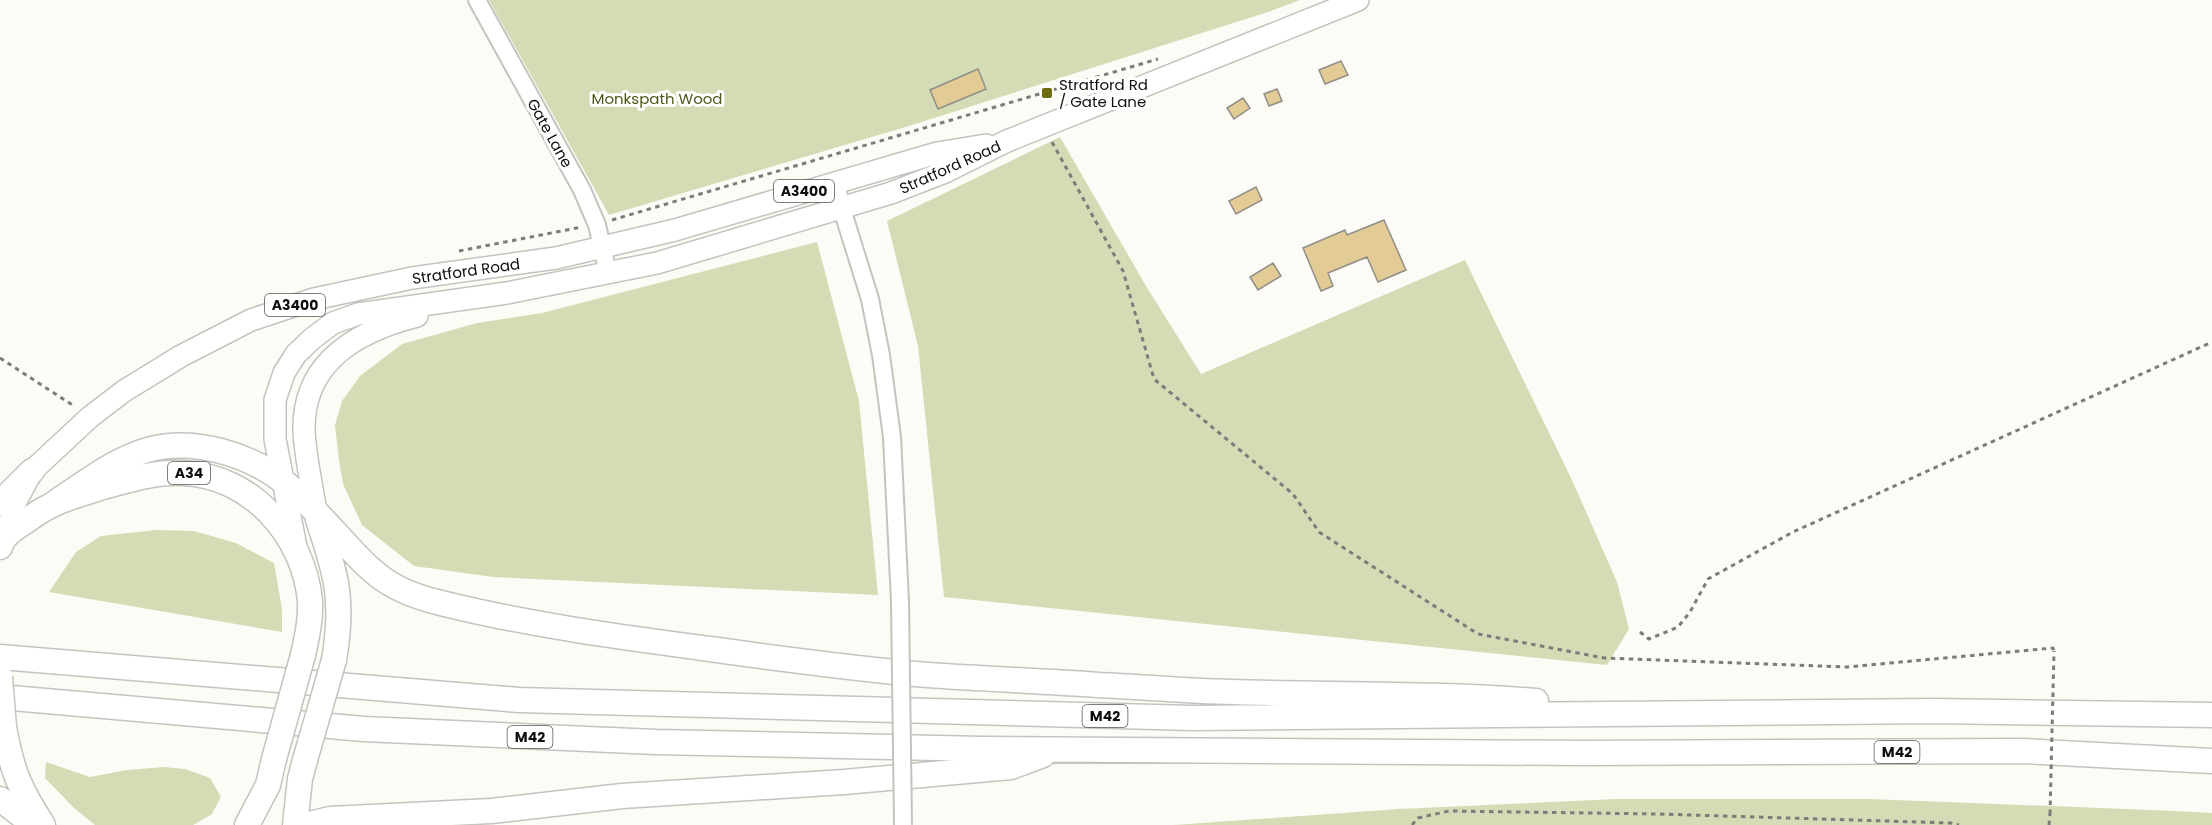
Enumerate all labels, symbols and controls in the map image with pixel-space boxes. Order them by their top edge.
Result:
place label: Stratford Rd / Gate Lane [1059,74,1148,112]
marker: Stratford Rd / Gate Lane [1040,86,1054,100]
park label: Monkspath Wood [592,88,723,109]
street label: Gate Lane [522,95,578,171]
street label: Stratford Road [896,135,1004,199]
road number: A3400 [774,180,834,202]
street label: Stratford Road [411,253,521,289]
road number: A3400 [265,294,325,316]
road number: A34 [168,462,210,484]
road number: M42 [1082,705,1128,727]
road number: M42 [508,726,552,748]
road number: M42 [1874,741,1920,763]

